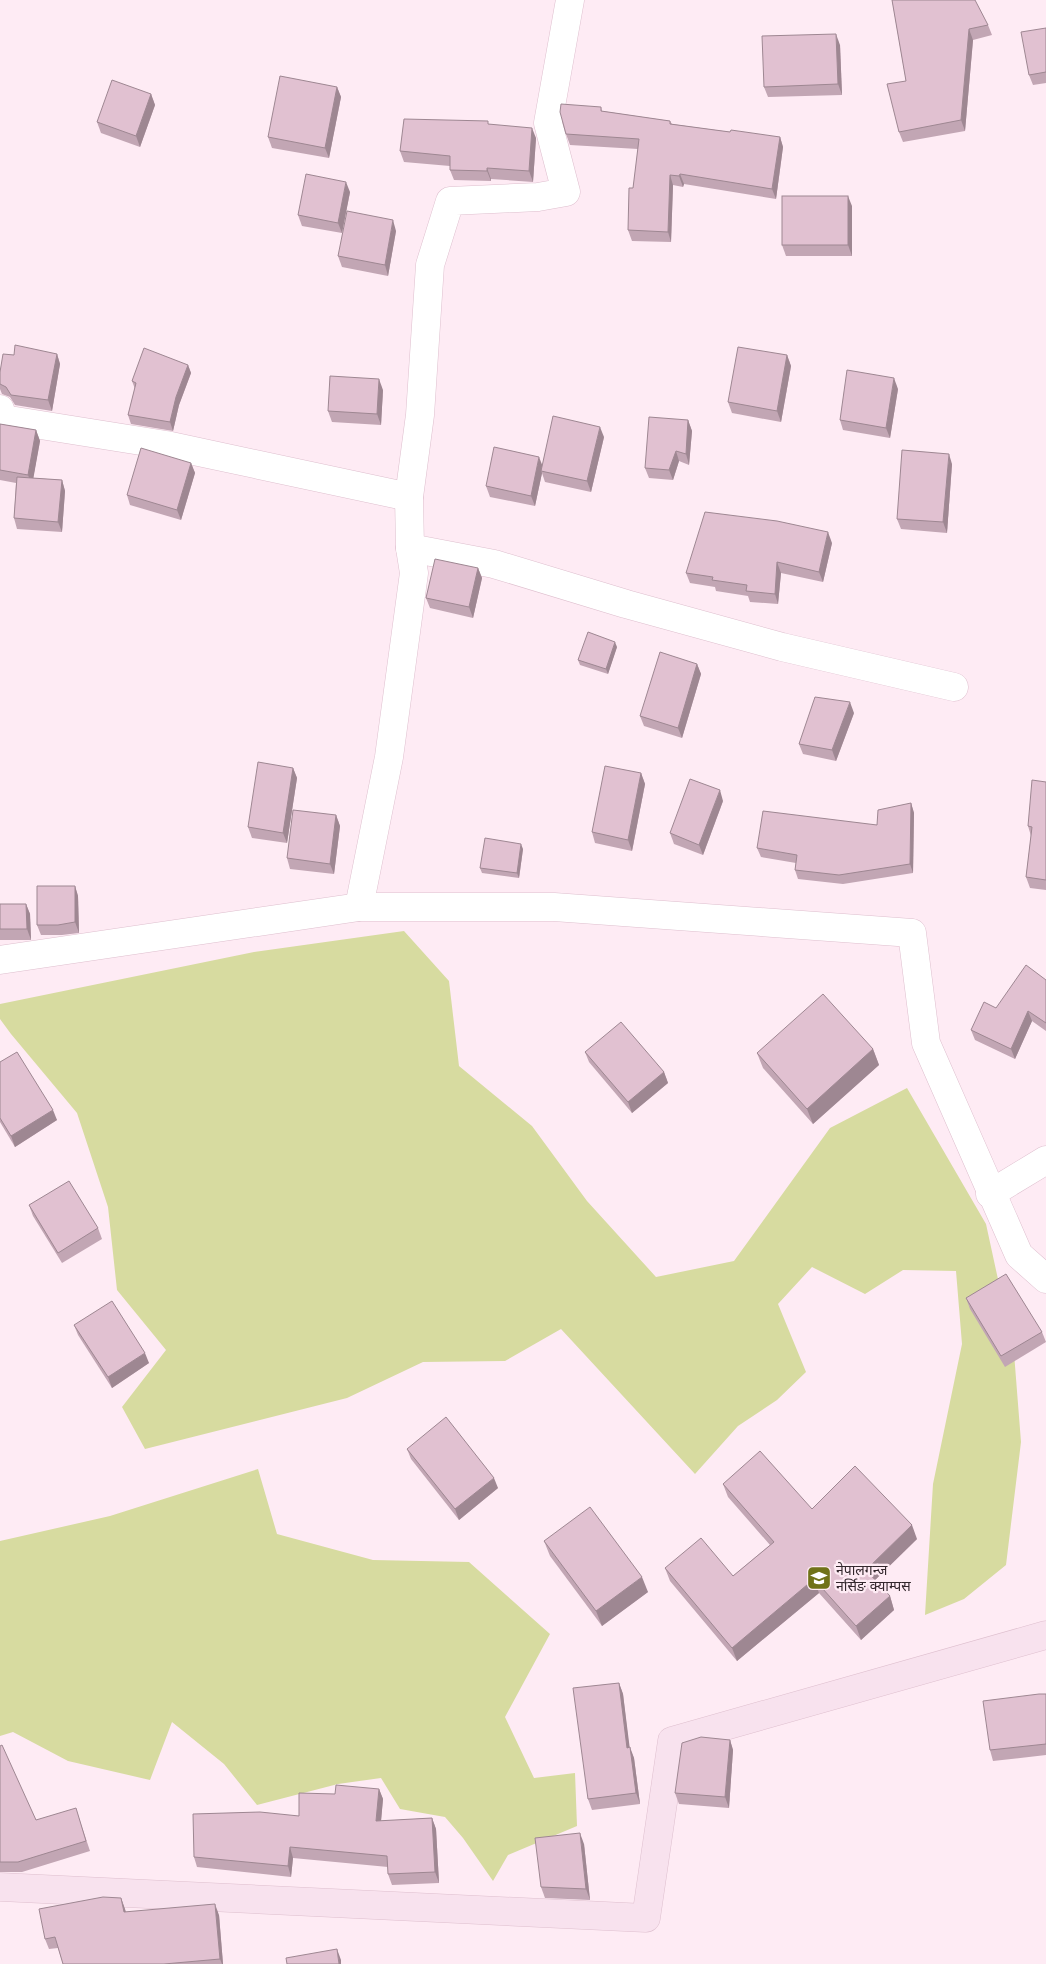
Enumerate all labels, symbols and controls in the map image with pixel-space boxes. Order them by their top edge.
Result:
place label: नेपालगन्ज नर्सिङ क्याम्पस [836,1561,911,1594]
school or university icon: नेपालगन्ज नर्सिङ क्याम्पस [806,1565,832,1591]

